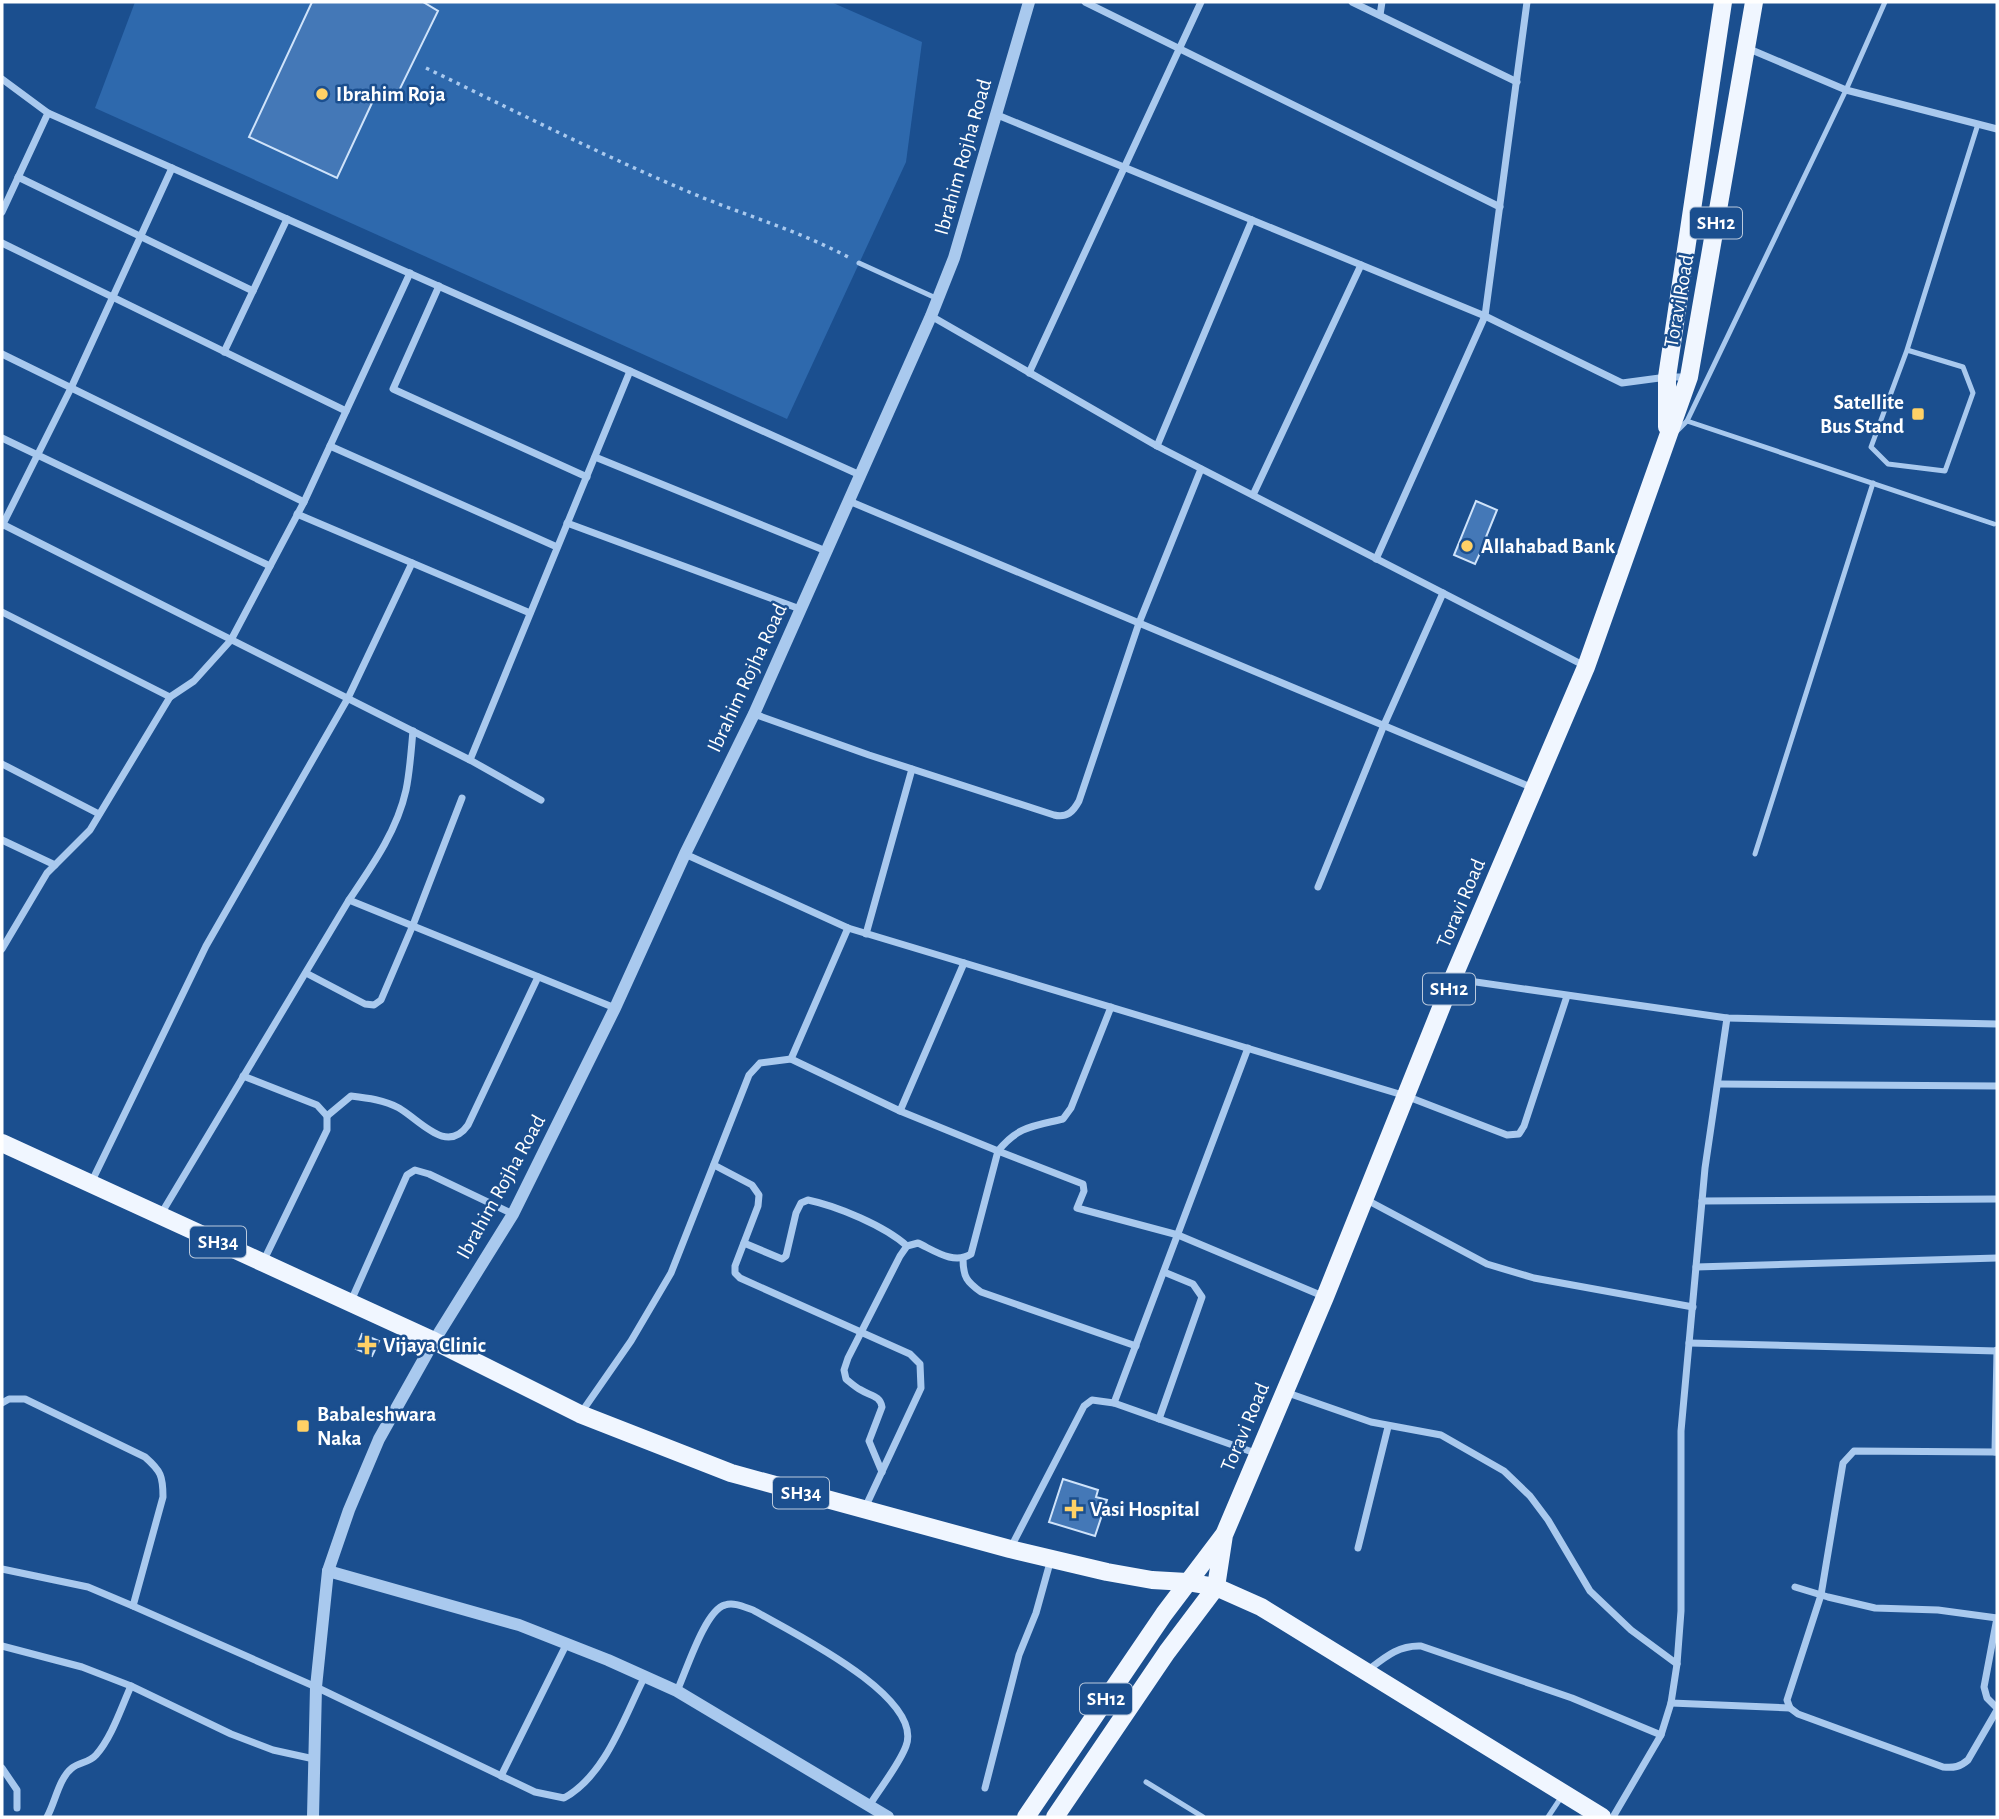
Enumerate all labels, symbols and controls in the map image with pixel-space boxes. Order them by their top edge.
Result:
street label: Ibrahim Rojha Road [931,76,995,237]
place label: Ibrahim Roja [336,84,446,105]
marker: Ibrahim Roja [314,86,330,102]
road number: SH12 [1690,208,1742,238]
street label: Toravi Road [1660,253,1698,349]
place label: Satellite Bus Stand [1820,392,1904,437]
marker: Satellite Bus Stand [1910,406,1926,422]
place label: Allahabad Bank [1481,536,1616,557]
marker: Allahabad Bank [1459,538,1475,554]
street label: Ibrahim Rojha Road [703,600,791,756]
street label: Toravi Road [1433,855,1489,950]
road number: SH12 [1423,973,1475,1004]
street label: Ibrahim Rojha Road [453,1111,549,1263]
road number: SH34 [190,1226,246,1258]
marker: Vijaya Clinic [357,1335,377,1355]
place label: Vijaya Clinic [383,1335,486,1356]
street label: Toravi Road [1217,1379,1273,1474]
place label: Babaleshwara Naka [317,1404,436,1449]
marker: Babaleshwara Naka [295,1418,311,1434]
road number: SH34 [773,1478,829,1508]
marker: Vasi Hospital [1064,1499,1084,1519]
place label: Vasi Hospital [1090,1499,1200,1520]
road number: SH12 [1080,1684,1132,1714]

